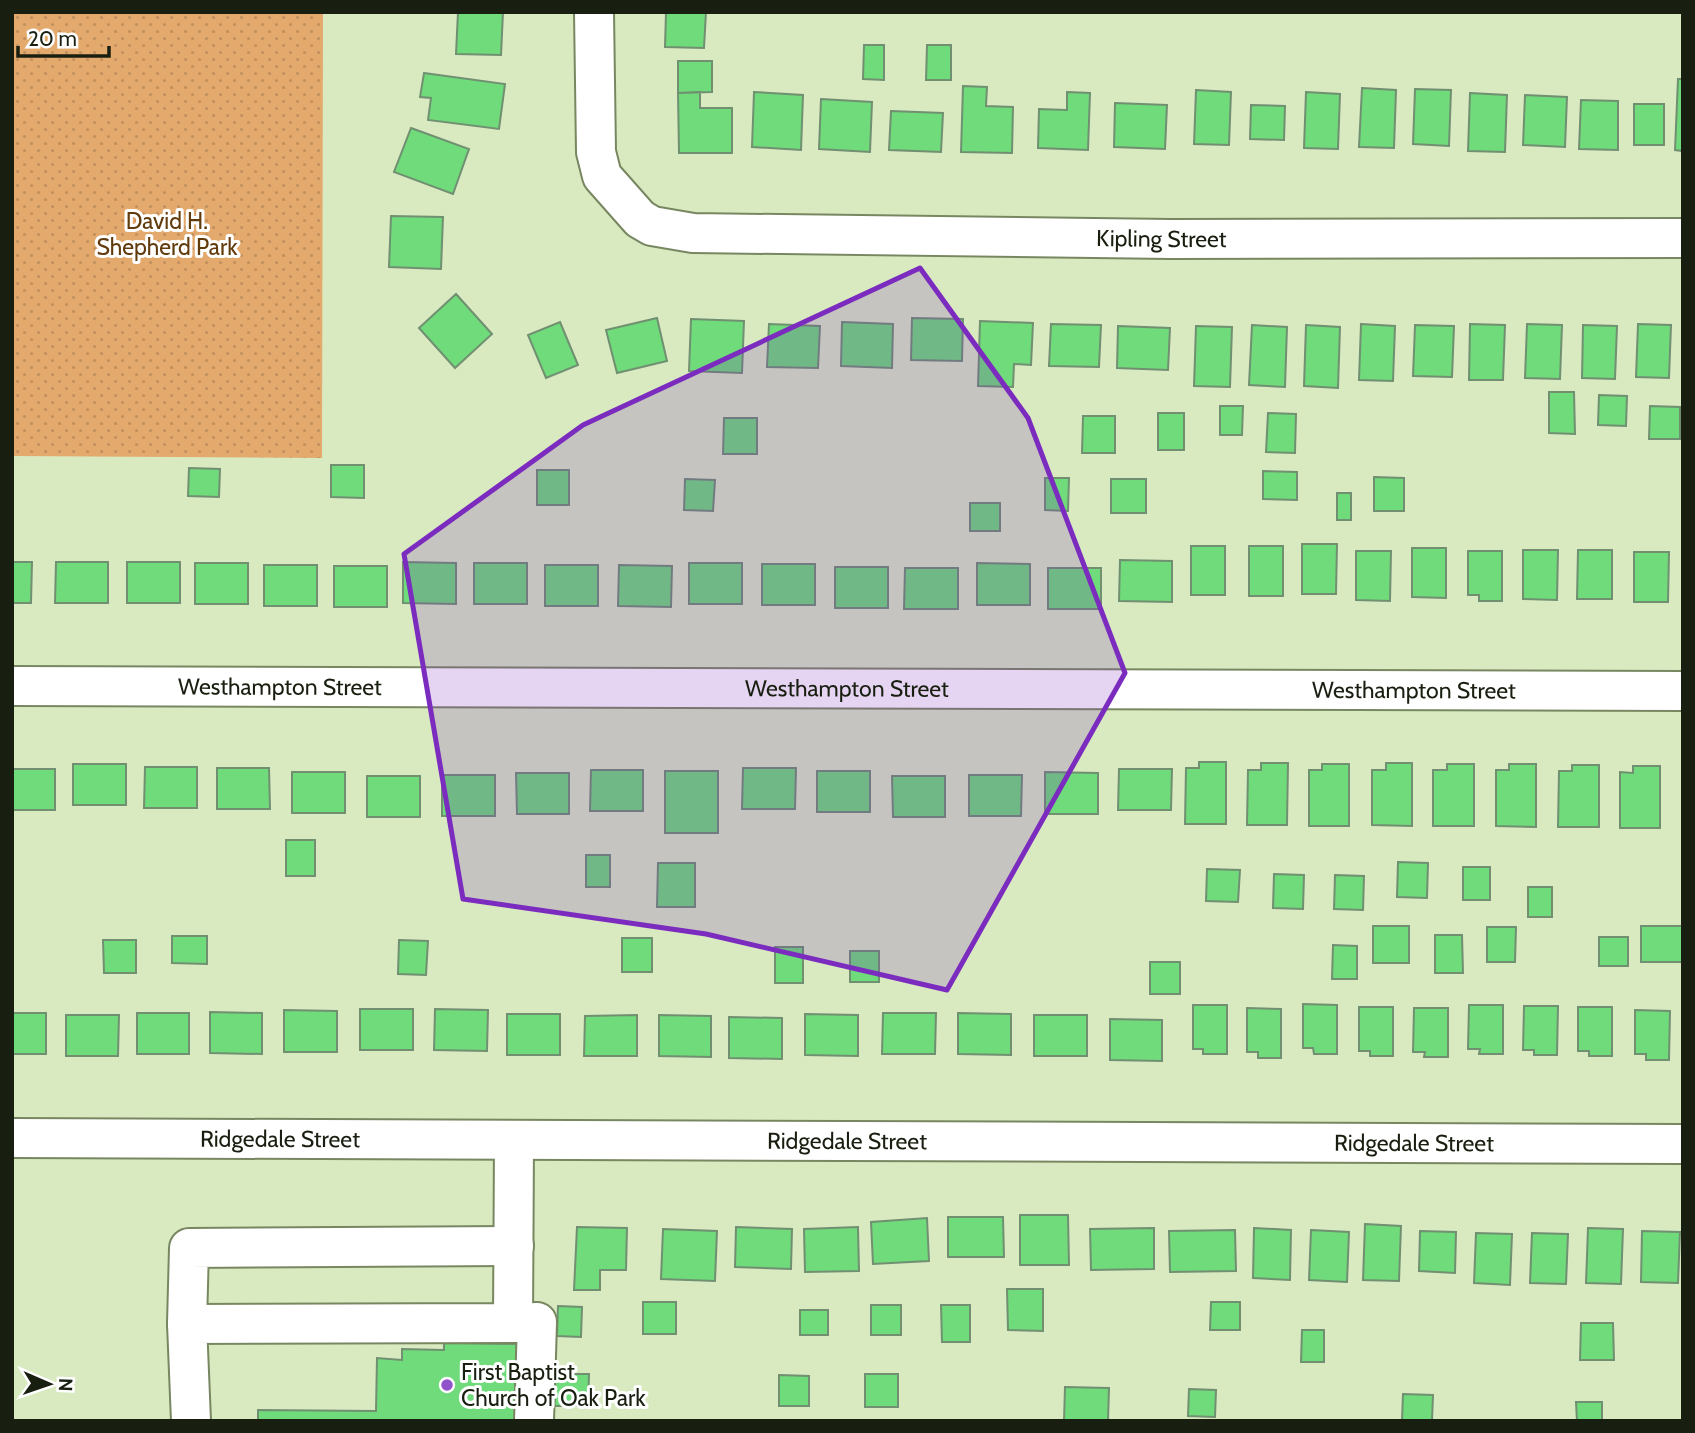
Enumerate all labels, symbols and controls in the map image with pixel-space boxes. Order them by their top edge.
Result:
scale bar [18,14,108,58]
text: 20 m [28,26,77,51]
park label: David H. Shepherd Park [97,207,238,261]
street label: Kipling Street [1096,224,1227,253]
street label: Westhampton Street [178,672,382,701]
street label: Westhampton Street [745,674,949,703]
street label: Westhampton Street [1312,676,1516,705]
street label: Ridgedale Street [200,1125,360,1153]
street label: Ridgedale Street [767,1127,927,1155]
street label: Ridgedale Street [1334,1129,1494,1157]
north arrow [14,1349,84,1419]
place label: First Baptist Church of Oak Park [461,1358,646,1412]
text: N [54,1377,77,1392]
marker: First Baptist Church of Oak Park [439,1377,455,1393]

